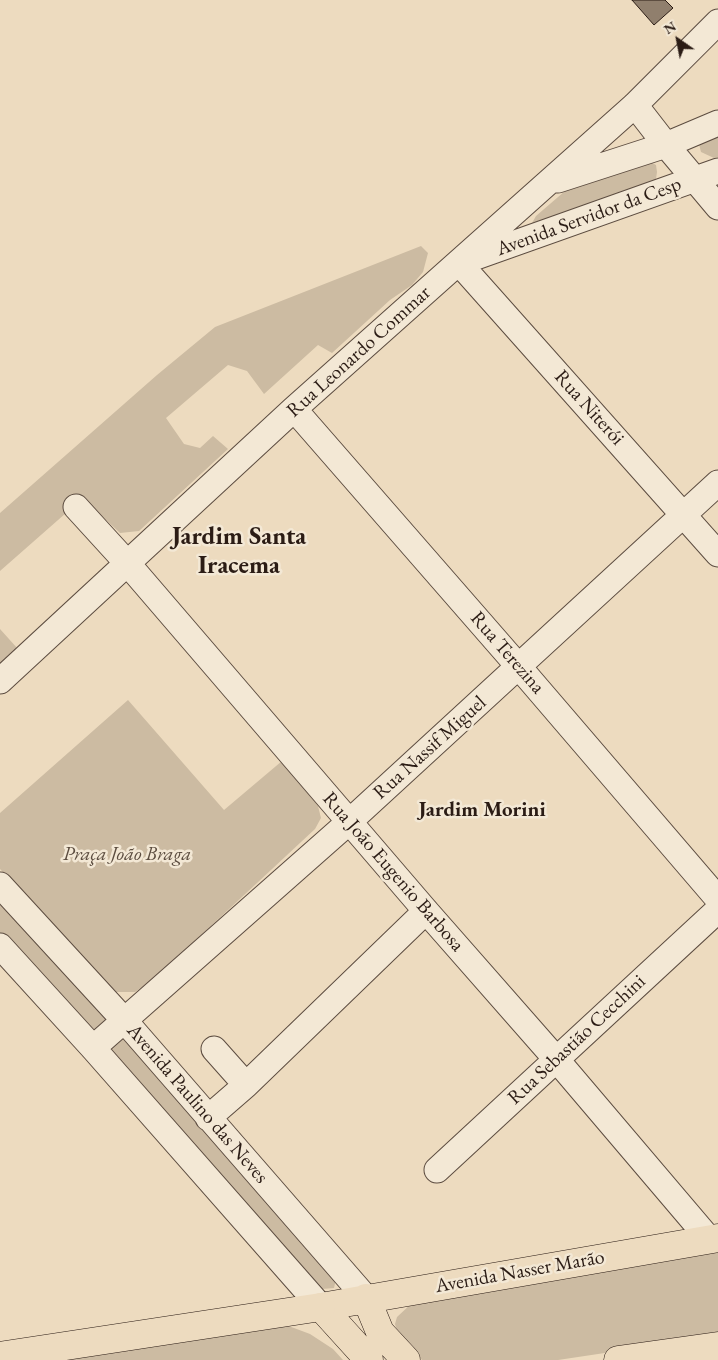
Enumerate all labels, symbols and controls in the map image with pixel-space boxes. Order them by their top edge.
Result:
north arrow [653,15,703,65]
text: N [660,17,679,38]
street label: Avenida Servidor da Cesp [493,172,685,262]
street label: Rua Leonardo Commar [282,281,436,423]
street label: Rua Niterói [549,365,629,451]
district label: Jardim Santa Iracema [172,522,306,581]
street label: Rua Terezina [465,607,549,699]
street label: Rua Nassif Miguel [369,691,491,805]
street label: Rua João Eugenio Barbosa [317,787,469,957]
district label: Jardim Morini [418,797,546,823]
park label: Praça João Braga [63,843,191,867]
street label: Rua Sebastião Cecchini [503,970,651,1110]
street label: Avenida Paulino das Neves [121,1019,273,1189]
street label: Avenida Nasser Marão [433,1245,607,1299]

